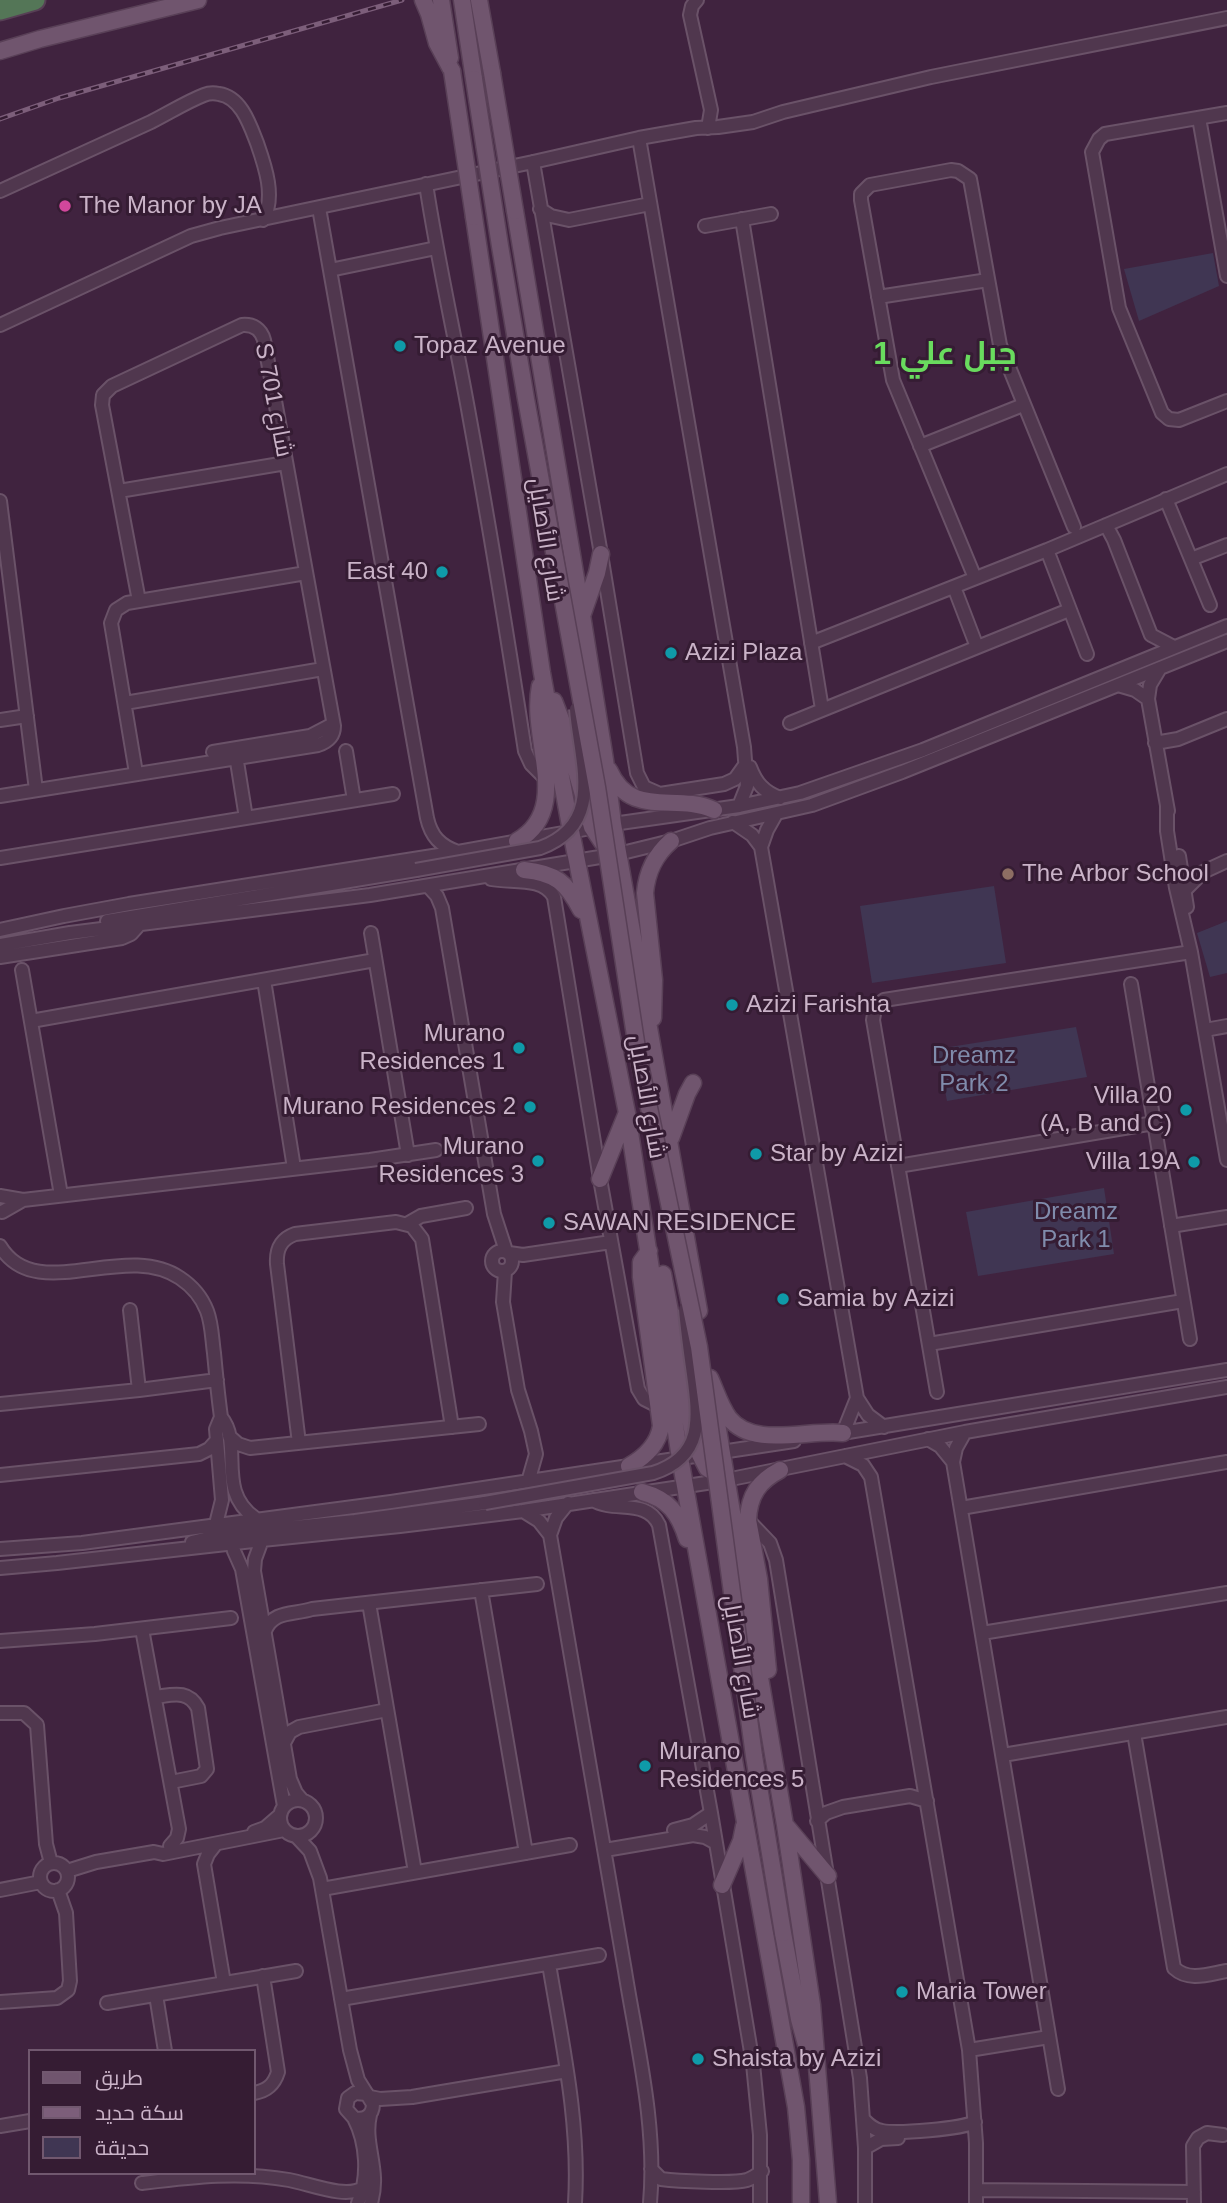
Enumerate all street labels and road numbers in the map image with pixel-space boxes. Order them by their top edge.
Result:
street label: S 701 شارع [248,340,298,460]
street label: شارع الأصايل [521,476,569,604]
street label: شارع الأصايل [621,1033,671,1161]
street label: شارع الأصايل [715,1593,765,1721]

